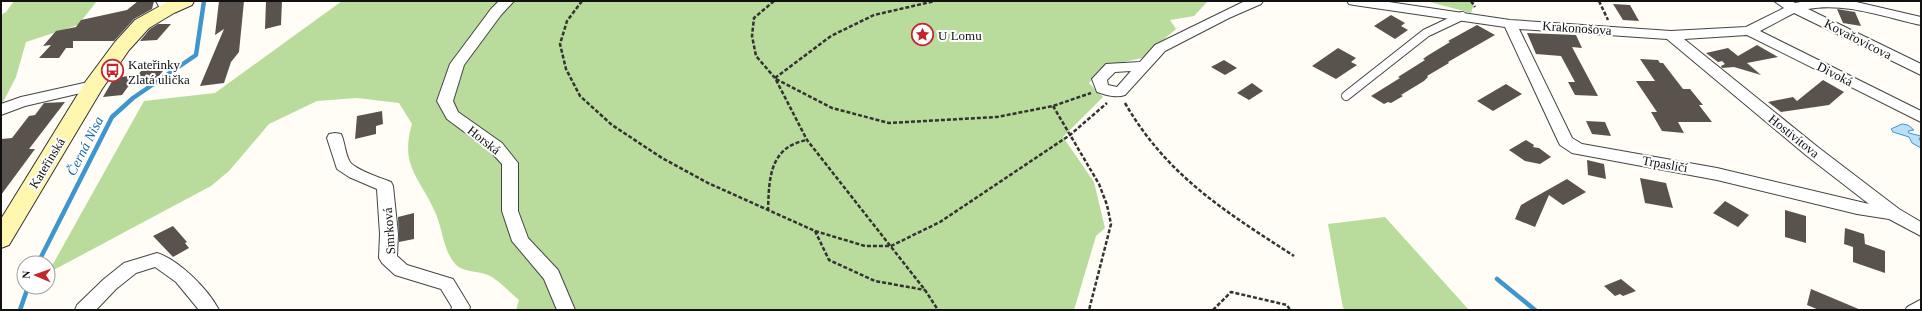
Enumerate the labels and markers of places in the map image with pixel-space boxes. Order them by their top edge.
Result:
place icon: U Lomu [910,22,936,48]
place label: U Lomu [938,28,982,43]
place label: Kateřinky Zlatá ulička [128,57,190,87]
bus stop icon: Kateřinky Zlatá ulička [100,58,126,84]

